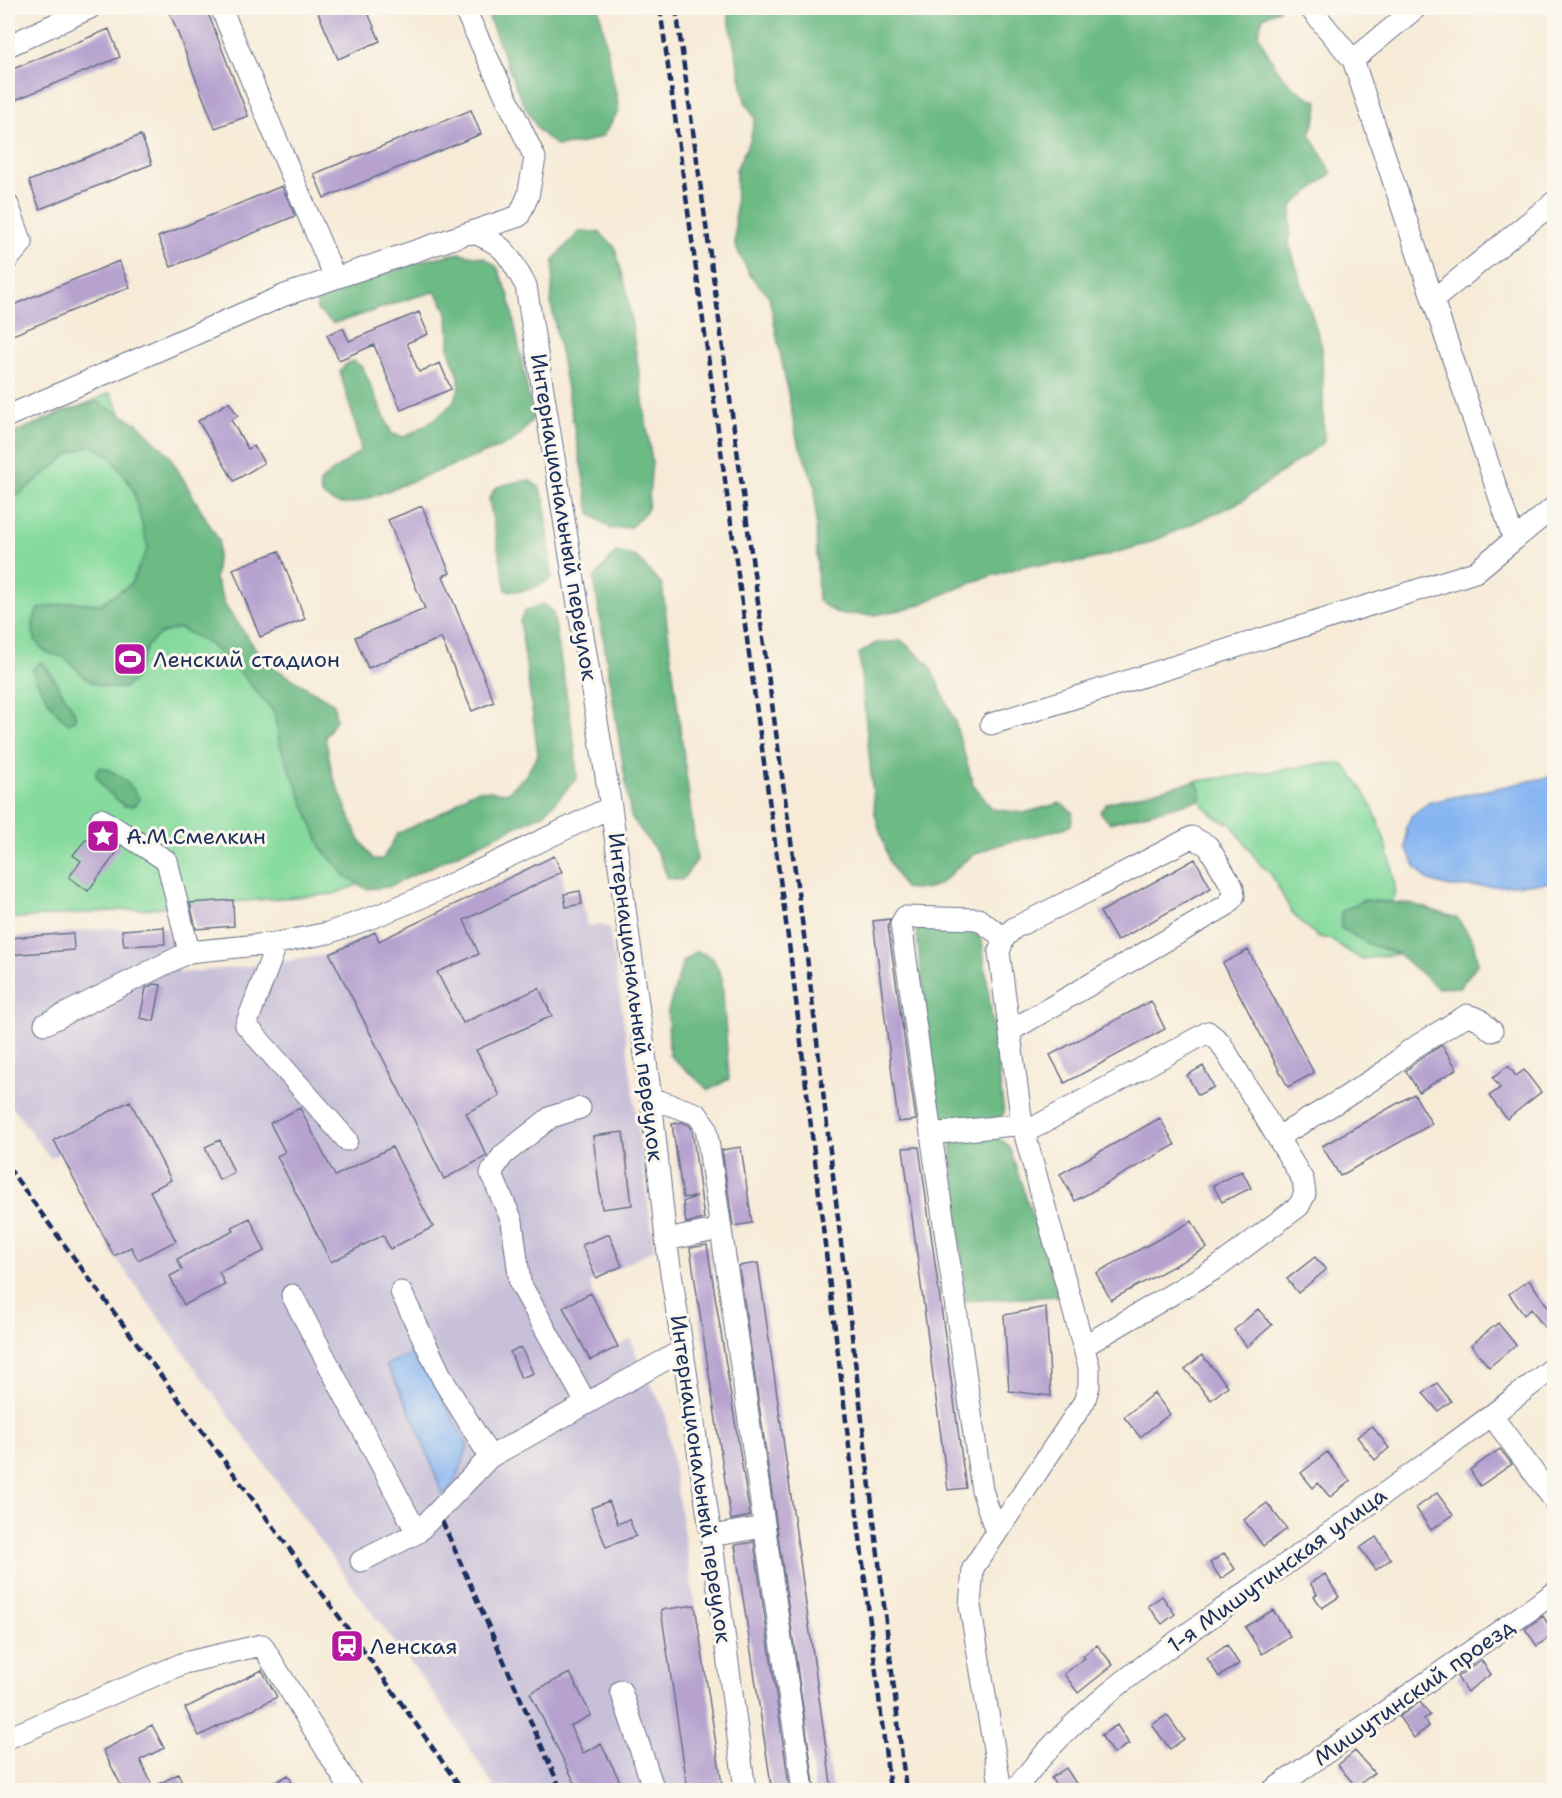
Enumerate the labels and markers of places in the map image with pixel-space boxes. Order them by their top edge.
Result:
sports icon: Ленский стадион [112,641,148,677]
place label: Ленский стадион [153,645,340,674]
place icon: А.М.Смелкин [85,818,121,854]
place label: А.М.Смелкин [126,822,266,851]
station icon: Ленская [329,1628,365,1664]
place label: Ленская [370,1632,458,1661]

